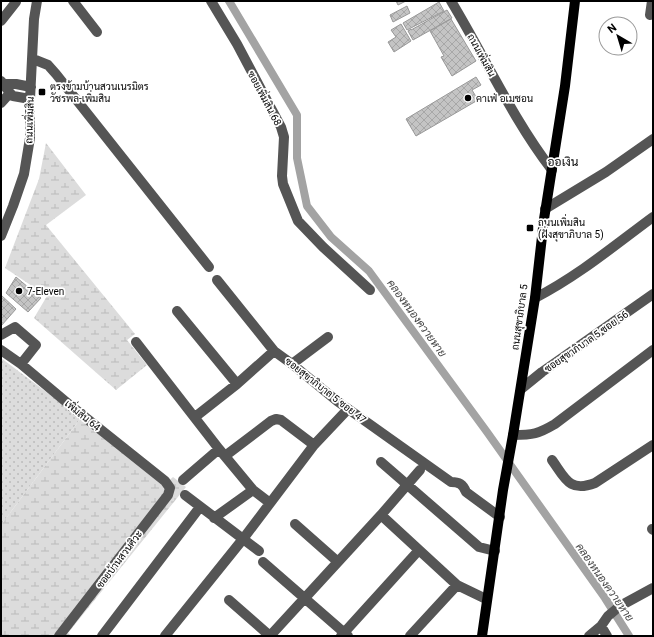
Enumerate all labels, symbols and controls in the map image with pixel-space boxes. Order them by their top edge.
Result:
north arrow [598,16,638,56]
text: N [605,21,619,36]
street label: ถนนเพิ่มสิน [465,31,500,79]
street label: ซอยเพิ่มสิน 68 [246,68,286,128]
place label: ตรงข้ามบ้านสวนเนรมิตร วัชรพล-เพิ่มสิน [50,80,149,104]
marker: ตรงข้ามบ้านสวนเนรมิตร วัชรพล-เพิ่มสิน [37,87,47,97]
place label: คาเฟ่ อเมซอน [476,92,533,104]
marker: คาเฟ่ อเมซอน [463,93,473,103]
street label: ถนนเพิ่มสิน [21,96,36,144]
district label: ออเงิน [548,155,579,169]
place label: ถนนเพิ่มสิน (ฝั่งสุขาภิบาล 5) [538,214,604,242]
marker: ถนนเพิ่มสิน (ฝั่งสุขาภิบาล 5) [525,223,535,233]
water label: คลองหนองควายหาย [384,277,449,360]
street label: ถนนสุขาภิบาล 5 [509,283,532,351]
marker: 7-Eleven [14,286,24,296]
place label: 7-Eleven [27,286,64,297]
street label: ซอยสุขาภิบาล 5 ซอย 56 [542,308,632,376]
street label: ซอยสุขาภิบาล 5 ซอย 47 [282,355,369,427]
street label: เพิ่มสิน 64 [63,396,104,433]
street label: ซอยบ้านสวนศิวะ [93,528,145,590]
water label: คลองหนองควายหาย [573,541,637,624]

